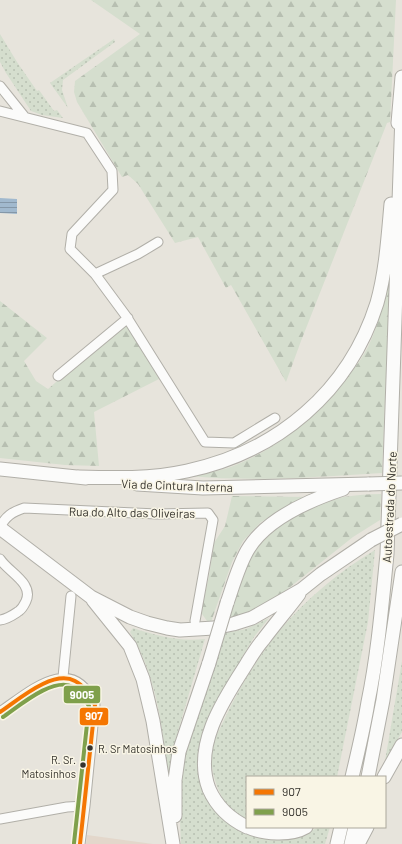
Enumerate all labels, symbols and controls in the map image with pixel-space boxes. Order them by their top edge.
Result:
street label: Autoestrada do Norte [379,451,399,563]
street label: Via de Cintura Interna [121,476,233,494]
street label: Rua do Alto das Oliveiras [69,504,195,520]
line badge: 9005 [63,685,101,704]
text: 9005 [70,688,94,701]
line badge: 907 [79,707,109,726]
text: 907 [85,709,103,722]
place label: R. Sr Matosinhos [98,742,177,755]
marker: R. Sr Matosinhos [85,743,95,753]
place label: R. Sr. Matosinhos [22,753,76,780]
marker: R. Sr. Matosinhos [78,760,88,770]
legend [246,776,386,828]
text: 907 [282,784,301,798]
text: 9005 [282,804,308,818]

